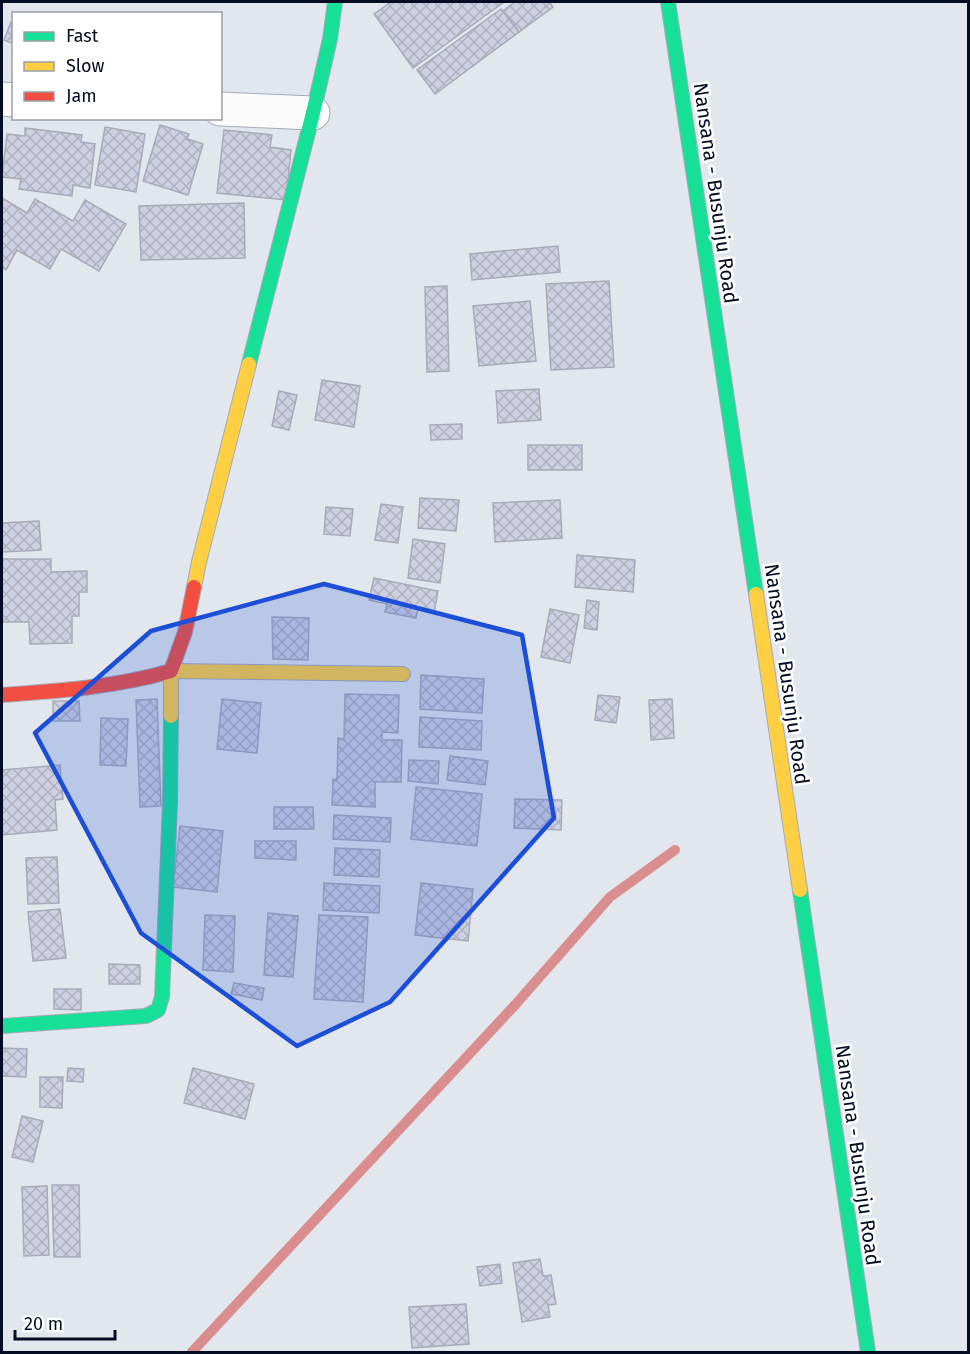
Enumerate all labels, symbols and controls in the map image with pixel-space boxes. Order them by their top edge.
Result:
legend [12,12,222,120]
text: Fast [66,25,99,47]
text: Slow [66,55,105,77]
street label: Nansana - Busunju Road [689,81,743,305]
text: Jam [66,85,97,107]
street label: Nansana - Busunju Road [760,562,814,786]
street label: Nansana - Busunju Road [831,1043,885,1267]
scale bar [15,1303,116,1341]
text: 20 m [24,1313,63,1335]

